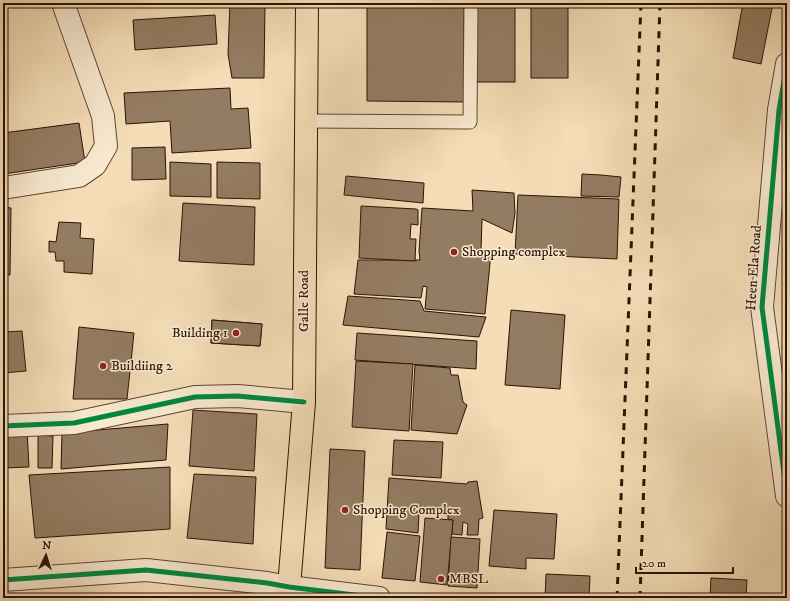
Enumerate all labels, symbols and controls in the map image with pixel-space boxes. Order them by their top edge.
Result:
street label: Heen Ela Road [742,225,766,311]
place label: Shopping complex [462,243,566,261]
marker: Shopping complex [449,247,459,257]
street label: Galle Road [295,270,313,332]
place label: Building 1 [172,324,228,342]
marker: Building 1 [231,328,241,338]
place label: Buildiing 2 [111,357,173,375]
marker: Buildiing 2 [98,361,108,371]
place label: Shopping Complex [353,501,460,519]
marker: Shopping Complex [340,505,350,515]
north arrow [26,535,66,575]
text: N [42,539,52,553]
scale bar [636,549,733,575]
text: 20 m [642,556,666,571]
place label: MBSL [449,570,488,588]
marker: MBSL [436,574,446,584]

